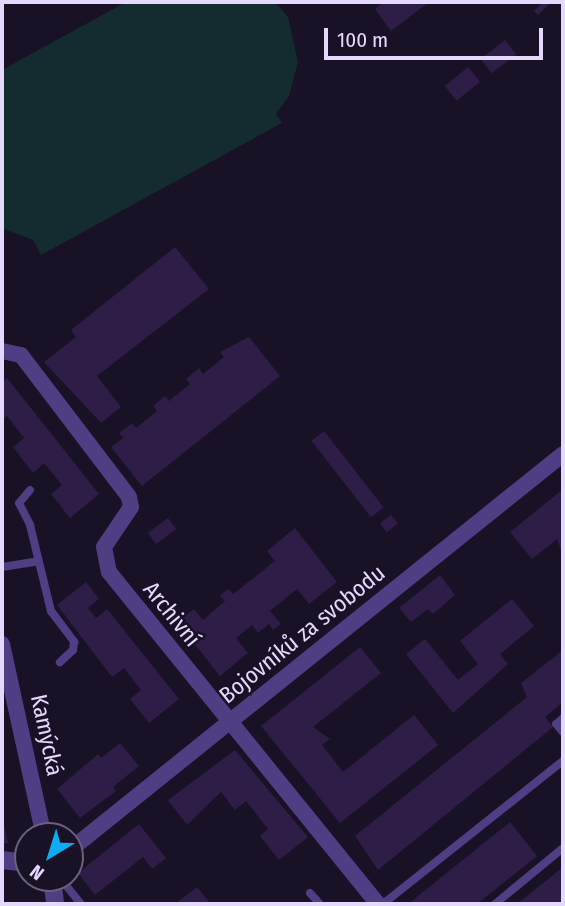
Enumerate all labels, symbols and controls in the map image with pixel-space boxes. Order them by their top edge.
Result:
scale bar [327,14,546,58]
text: 100 m [337,27,388,53]
street label: Bojovníků za svobodu [214,559,390,709]
street label: Archivní [138,576,206,652]
street label: Kamýcká [25,692,69,778]
north arrow [14,822,84,892]
text: N [25,860,49,885]

